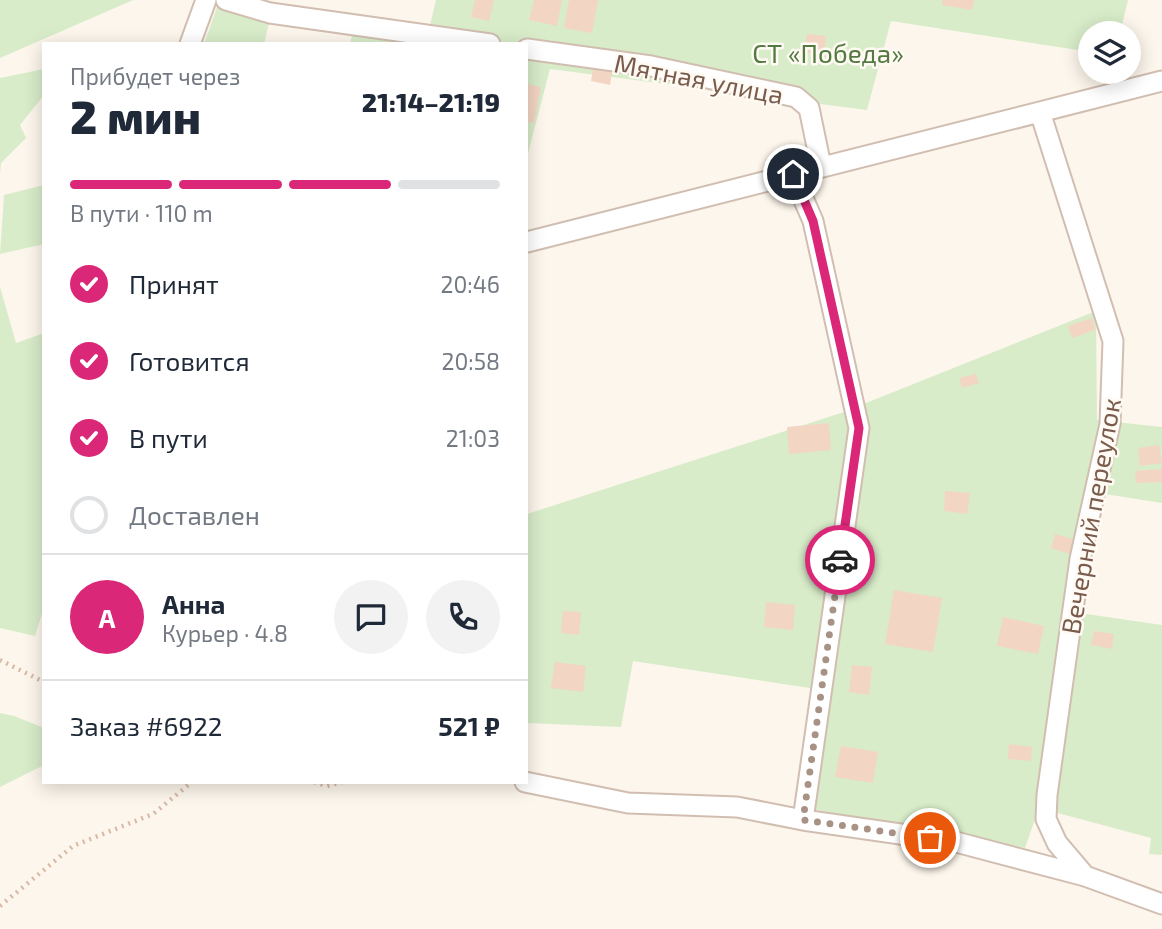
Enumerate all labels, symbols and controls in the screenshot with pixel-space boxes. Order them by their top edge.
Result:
map controls [1078,21,1141,84]
button: layers [1078,21,1141,84]
park label: СТ «Победа» [752,37,904,68]
street label: Мятная улица [612,46,786,111]
text: Прибудет через [70,62,240,90]
text: 21:14–21:19 [362,86,500,117]
text: 2 мин [70,88,201,143]
pin [763,144,823,204]
icon: home [774,155,812,193]
text: В пути · 110 m [70,199,213,227]
icon: check [70,265,108,303]
text: Принят [129,268,219,299]
text: 20:46 [440,270,500,298]
icon: check [70,342,108,380]
text: Готовится [129,345,250,376]
text: 20:58 [441,347,500,375]
street label: Вечерний переулок [1054,396,1127,637]
icon: check [70,419,108,457]
text: В пути [129,422,208,453]
text: 21:03 [446,424,500,452]
text: Доставлен [129,499,260,530]
courier [805,525,875,595]
icon: car [821,541,859,579]
button: chat [334,580,408,654]
button: phone [426,580,500,654]
text: Анна [162,588,225,619]
text: А [99,602,115,633]
text: Курьер · 4.8 [162,619,288,647]
text: Заказ #6922 [70,710,222,741]
text: 521 ₽ [438,710,500,741]
pin [900,808,960,868]
icon: bag [911,819,949,857]

